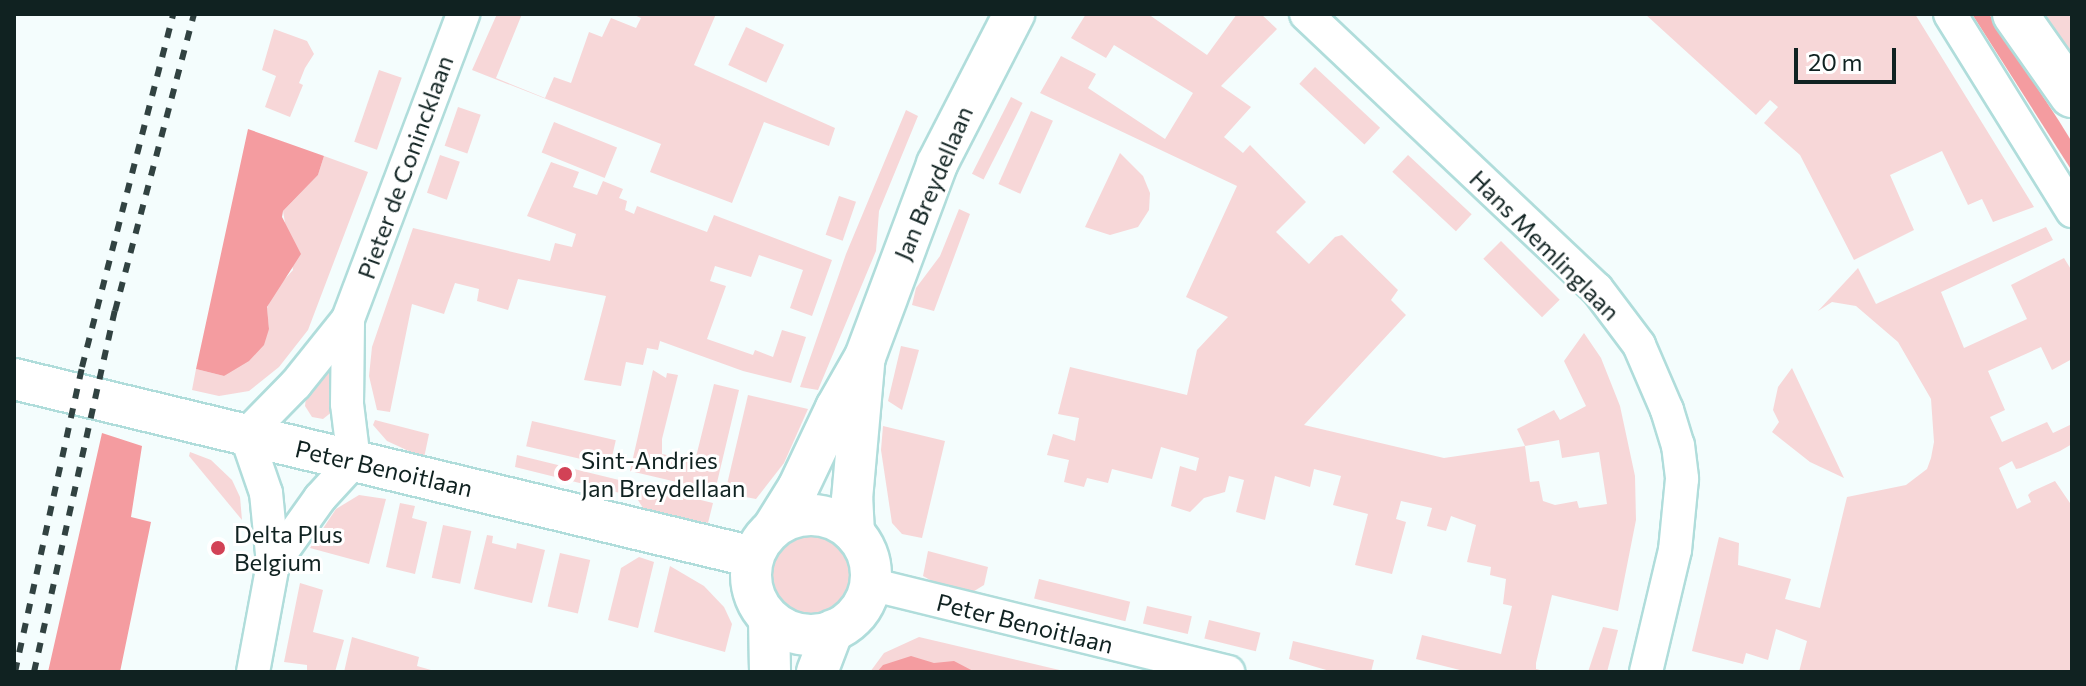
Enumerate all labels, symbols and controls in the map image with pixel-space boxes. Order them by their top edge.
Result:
scale bar [1798,32,1900,82]
text: 20 m [1808,47,1862,76]
street label: Pieter de Conincklaan [351,51,459,283]
street label: Jan Breydellaan [888,102,978,264]
street label: Hans Memlinglaan [1464,164,1626,326]
street label: Peter Benoitlaan [293,434,475,502]
place label: Sint-Andries Jan Breydellaan [581,446,746,502]
marker: Sint-Andries Jan Breydellaan [556,465,574,483]
place label: Delta Plus Belgium [234,520,343,576]
marker: Delta Plus Belgium [209,539,227,557]
street label: Peter Benoitlaan [934,587,1116,659]

